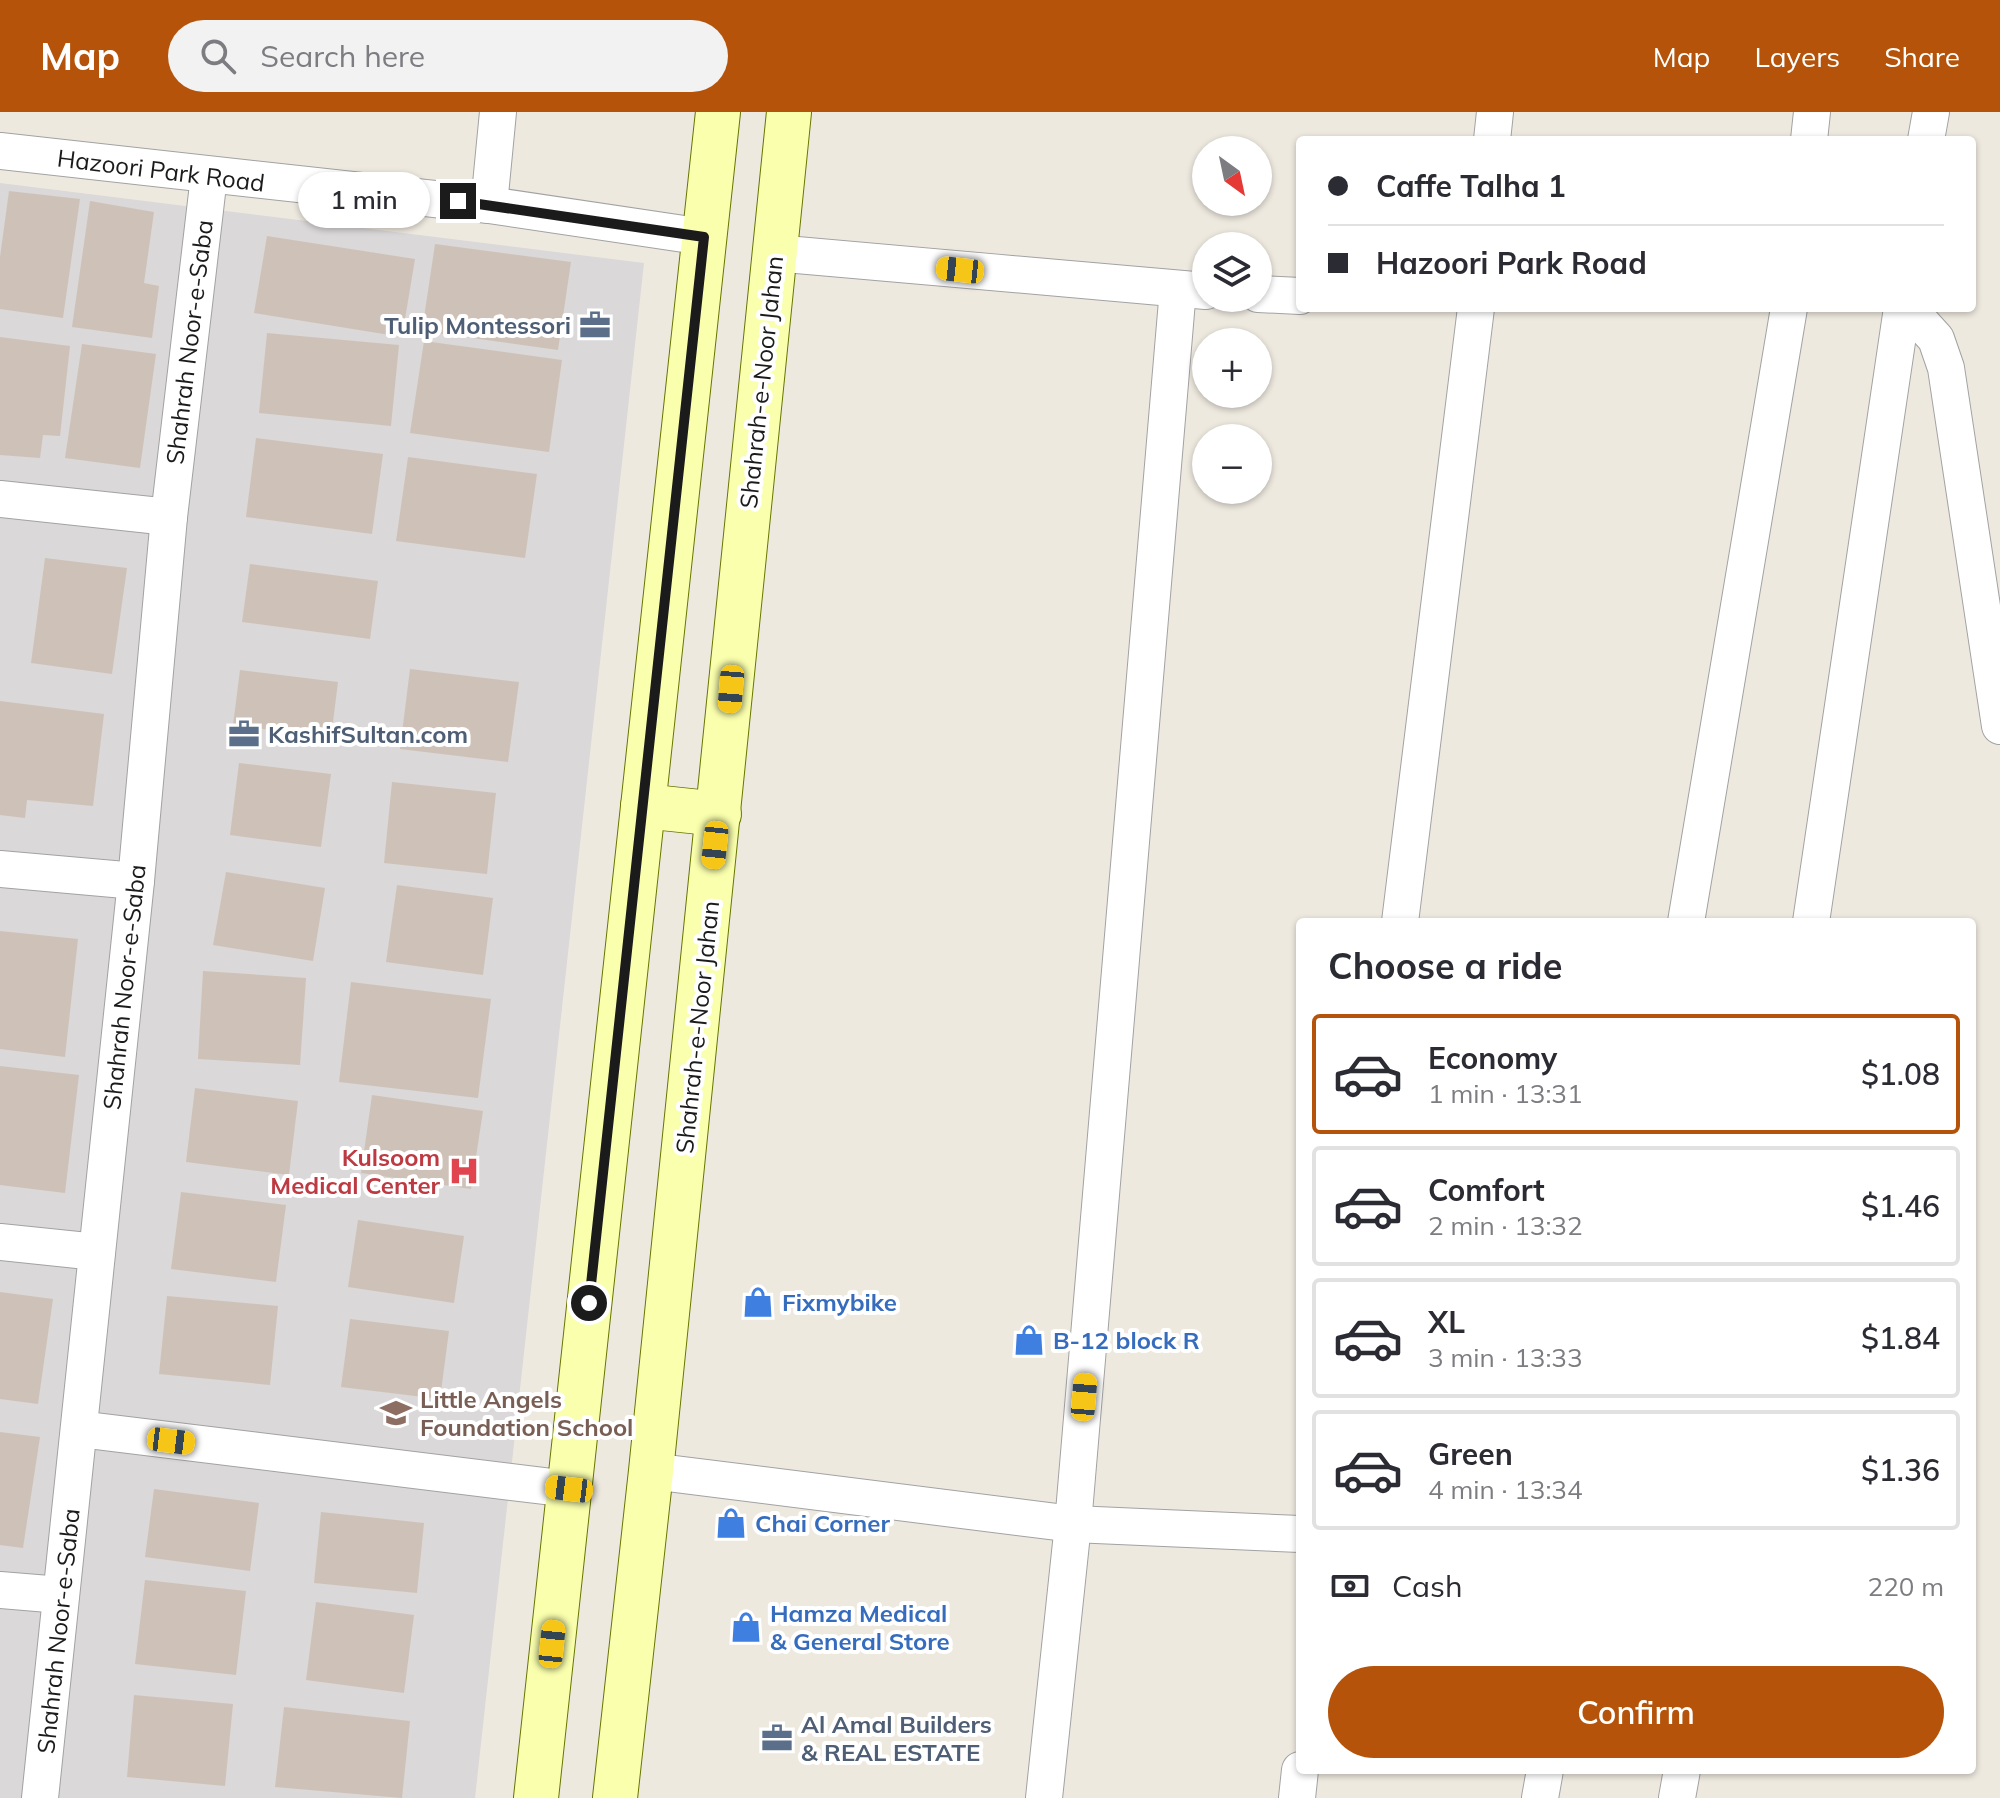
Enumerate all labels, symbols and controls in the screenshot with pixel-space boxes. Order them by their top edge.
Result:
search box [168,20,728,92]
text: Map [40,32,120,80]
icon: search [196,34,240,78]
text: Search here [260,37,425,75]
text: Map [1653,39,1710,74]
text: Layers [1754,39,1840,74]
text: Share [1884,39,1960,74]
north arrow [1192,136,1272,216]
map controls [1192,136,1272,504]
street label: Hazoori Park Road [56,142,266,198]
text: Caffe Talha 1 [1376,167,1566,205]
callout: 1 min [298,173,430,229]
text: 1 min [330,183,398,216]
route end [440,183,476,219]
street label: Shahrah Noor-e-Saba [159,218,219,466]
button: layers [1192,232,1272,312]
text: Hazoori Park Road [1376,244,1647,282]
street label: Shahrah-e-Noor Jahan [733,254,789,510]
car [935,256,985,284]
office icon: Tulip Montessori [578,308,612,342]
place label: Tulip Montessori [384,310,571,340]
button: + [1192,328,1272,408]
button: − [1192,424,1272,504]
car [717,664,745,714]
office icon: KashifSultan.com [227,717,261,751]
place label: KashifSultan.com [268,719,468,749]
car [701,820,729,870]
street label: Shahrah Noor-e-Saba [96,863,152,1111]
street label: Shahrah-e-Noor Jahan [669,899,725,1155]
text: Choose a ride [1328,943,1562,988]
icon: car [1332,1038,1404,1110]
text: Economy [1428,1039,1557,1077]
text: $1.08 [1861,1055,1940,1093]
text: 1 min · 13:31 [1428,1077,1583,1110]
place label: Kulsoom Medical Center [270,1142,441,1200]
hospital icon: Kulsoom Medical Center [447,1154,481,1188]
icon: car [1332,1170,1404,1242]
text: Comfort [1428,1171,1545,1209]
text: $1.46 [1861,1187,1940,1225]
text: 2 min · 13:32 [1428,1209,1583,1242]
route start [571,1285,607,1321]
shop icon: Fixmybike [741,1285,775,1319]
place label: Fixmybike [782,1287,897,1317]
icon: car [1332,1302,1404,1374]
text: XL [1428,1303,1465,1341]
text: $1.84 [1861,1319,1940,1357]
shop icon: B-12 block R [1012,1323,1046,1357]
place label: B-12 block R [1053,1325,1200,1355]
text: 3 min · 13:33 [1428,1341,1583,1374]
car [1070,1372,1098,1422]
place label: Little Angels Foundation School [420,1384,633,1442]
school or university icon: Little Angels Foundation School [379,1396,413,1430]
car [146,1426,196,1456]
icon: car [1332,1434,1404,1506]
text: Green [1428,1435,1513,1473]
text: $1.36 [1861,1451,1940,1489]
text: 4 min · 13:34 [1428,1473,1583,1506]
car [544,1474,594,1504]
shop icon: Chai Corner [714,1506,748,1540]
street label: Shahrah Noor-e-Saba [30,1507,86,1755]
place label: Chai Corner [755,1508,890,1538]
icon: cash [1328,1564,1372,1608]
text: Cash [1392,1567,1463,1605]
text: 220 m [1868,1570,1944,1603]
place label: Hamza Medical & General Store [770,1598,950,1656]
shop icon: Hamza Medical & General Store [729,1610,763,1644]
car [538,1619,566,1669]
button: Confirm [1328,1666,1944,1758]
place label: Al Amal Builders & REAL ESTATE [801,1709,992,1767]
office icon: Al Amal Builders & REAL ESTATE [760,1721,794,1755]

